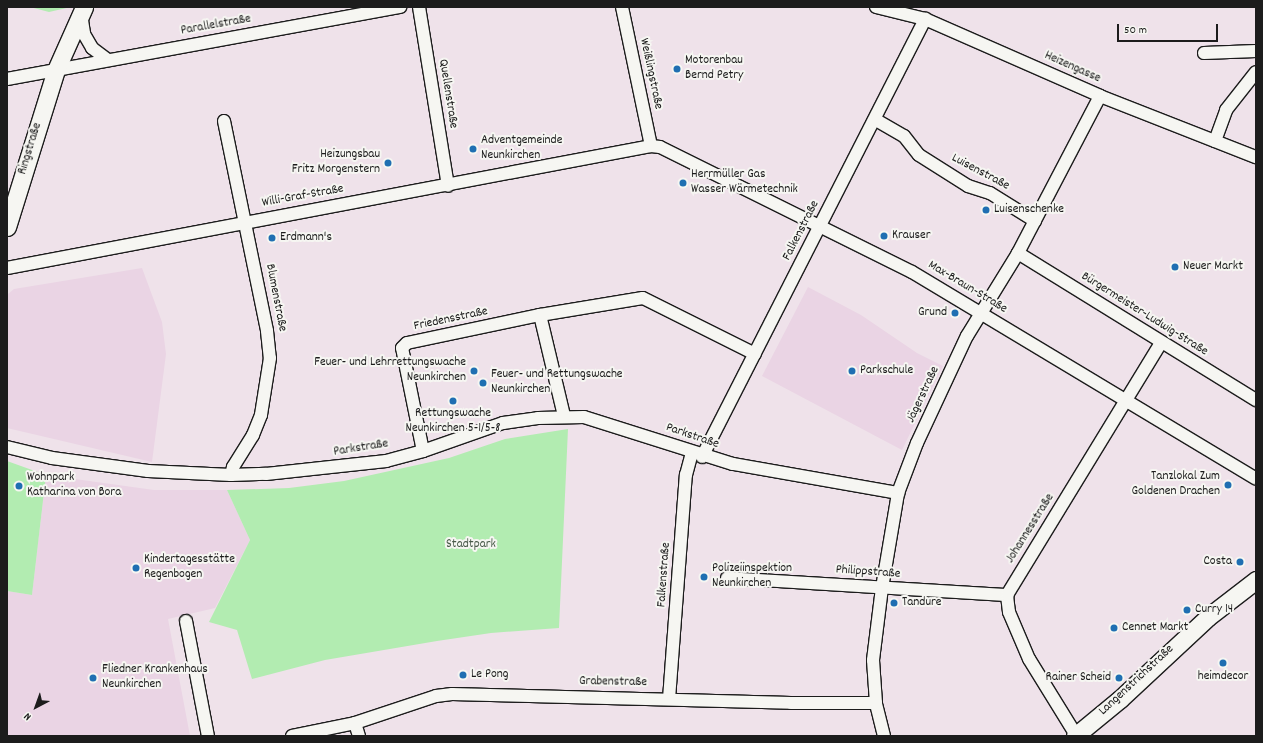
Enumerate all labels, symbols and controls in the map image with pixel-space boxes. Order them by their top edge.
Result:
street label: Parallelstraße [180,12,252,40]
scale bar [1119,16,1220,42]
text: 50 m [1124,22,1147,39]
street label: Weißlingstraße [635,37,665,111]
street label: Heizengasse [1041,49,1103,87]
place label: Motorenbau Bernd Petry [685,54,743,85]
street label: Quellenstraße [434,58,460,130]
marker: Motorenbau Bernd Petry [672,64,682,74]
street label: Ringstraße [16,121,46,177]
place label: Adventgemeinde Neunkirchen [481,134,562,165]
marker: Adventgemeinde Neunkirchen [468,144,478,154]
place label: Heizungsbau Fritz Morgenstern [292,148,380,179]
street label: Luisenstraße [948,151,1012,195]
marker: Heizungsbau Fritz Morgenstern [383,158,393,168]
place label: Herrmüller Gas Wasser Wärmetechnik [691,168,798,199]
marker: Herrmüller Gas Wasser Wärmetechnik [678,178,688,188]
street label: Willi-Graf-Straße [261,182,345,212]
street label: Falkenstraße [780,198,824,264]
place label: Luisenschenke [994,202,1064,218]
marker: Luisenschenke [981,205,991,215]
place label: Krauser [892,228,931,244]
place label: Erdmann's [280,230,332,246]
marker: Krauser [879,231,889,241]
marker: Erdmann's [267,233,277,243]
street label: Max-Braun-Straße [925,258,1009,318]
place label: Neuer Markt [1183,259,1243,275]
marker: Neuer Markt [1170,262,1180,272]
street label: Blumenstraße [261,263,289,333]
street label: Bürgermeister-Ludwig-Straße [1078,270,1210,360]
street label: Friedensstraße [413,305,489,335]
place label: Grund [918,305,947,321]
marker: Grund [950,308,960,318]
place label: Feuer- und Lehrrettungswache Neunkirchen [314,356,466,387]
place label: Parkschule [860,363,913,379]
street label: Jägerstraße [904,364,944,426]
marker: Feuer- und Lehrrettungswache Neunkirchen [469,366,479,376]
marker: Parkschule [847,366,857,376]
place label: Feuer- und Rettungswache Neunkirchen [491,368,623,399]
marker: Feuer- und Rettungswache Neunkirchen [478,378,488,388]
marker: Rettungswache Neunkirchen 5-1/5-8 [448,396,458,406]
place label: Rettungswache Neunkirchen 5-1/5-8 [406,407,500,438]
street label: Parkstraße [663,421,721,453]
street label: Parkstraße [333,437,389,461]
place label: Tanzlokal Zum Goldenen Drachen [1131,470,1220,501]
place label: Wohnpark Katharina von Bora [27,471,121,502]
marker: Tanzlokal Zum Goldenen Drachen [1223,480,1233,490]
marker: Wohnpark Katharina von Bora [14,481,24,491]
street label: Johannesstraße [1003,491,1059,567]
park label: Stadtpark [446,537,496,553]
street label: Falkenstraße [655,542,675,608]
place label: Kindertagesstätte Regenbogen [144,553,235,584]
place label: Costa [1203,554,1232,570]
marker: Costa [1235,557,1245,567]
place label: Polizeiinspektion Neunkirchen [712,562,792,593]
marker: Kindertagesstätte Regenbogen [131,563,141,573]
street label: Philippstraße [835,563,901,583]
marker: Polizeiinspektion Neunkirchen [699,572,709,582]
place label: Tandure [902,595,942,611]
marker: Tandure [889,598,899,608]
place label: Curry 14 [1195,602,1233,618]
marker: Curry 14 [1182,605,1192,615]
place label: Cennet Markt [1122,620,1188,636]
marker: Cennet Markt [1109,623,1119,633]
street label: Langenstrichstraße [1096,642,1178,720]
marker: heimdecor [1218,658,1228,668]
place label: Fliedner Krankenhaus Neunkirchen [102,663,208,694]
place label: Le Pong [471,667,508,683]
place label: heimdecor [1198,669,1248,685]
marker: Le Pong [458,670,468,680]
place label: Rainer Scheid [1046,670,1111,686]
marker: Fliedner Krankenhaus Neunkirchen [87,672,99,684]
marker: Rainer Scheid [1114,673,1124,683]
street label: Grabenstraße [579,675,647,691]
north arrow [16,687,56,727]
text: N [21,708,35,724]

